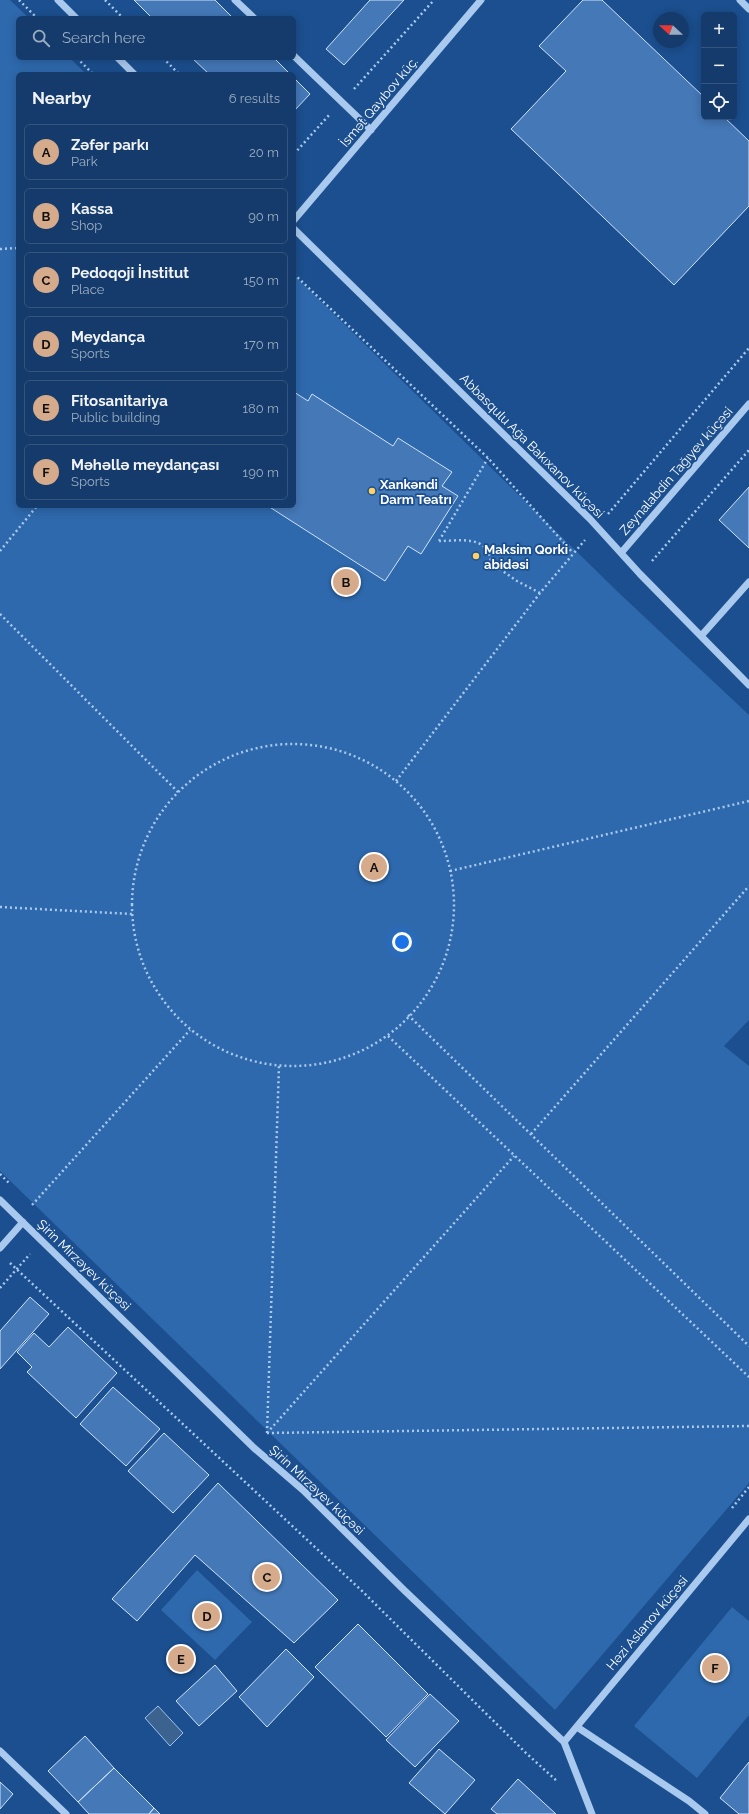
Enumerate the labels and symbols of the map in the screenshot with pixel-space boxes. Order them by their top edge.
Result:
north arrow [653,12,689,48]
street label: İsmət Qayıbov küç. [336,53,421,150]
street label: Abbasqulu Ağa Bakıxanov küçəsi [457,371,607,521]
street label: Zeynalabdin Tağıyev küçəsi [616,404,736,538]
place label: Xankəndi Darm Teatrı [379,477,452,507]
marker: Xankəndi Darm Teatrı [367,486,377,496]
place label: Maksim Qorki abidəsi [484,542,568,572]
marker: Maksim Qorki abidəsi [471,551,481,561]
pin: B [333,567,359,597]
pin: A [361,852,387,882]
your location [392,932,412,952]
street label: Şirin Mirzəyev küçəsi [34,1216,134,1314]
street label: Şirin Mirzəyev küçəsi [266,1442,368,1538]
pin: C [254,1562,280,1592]
street label: Həzi Aslanov küçəsi [603,1573,691,1673]
pin: D [194,1601,220,1631]
pin: E [168,1644,194,1674]
pin: F [702,1653,728,1683]

